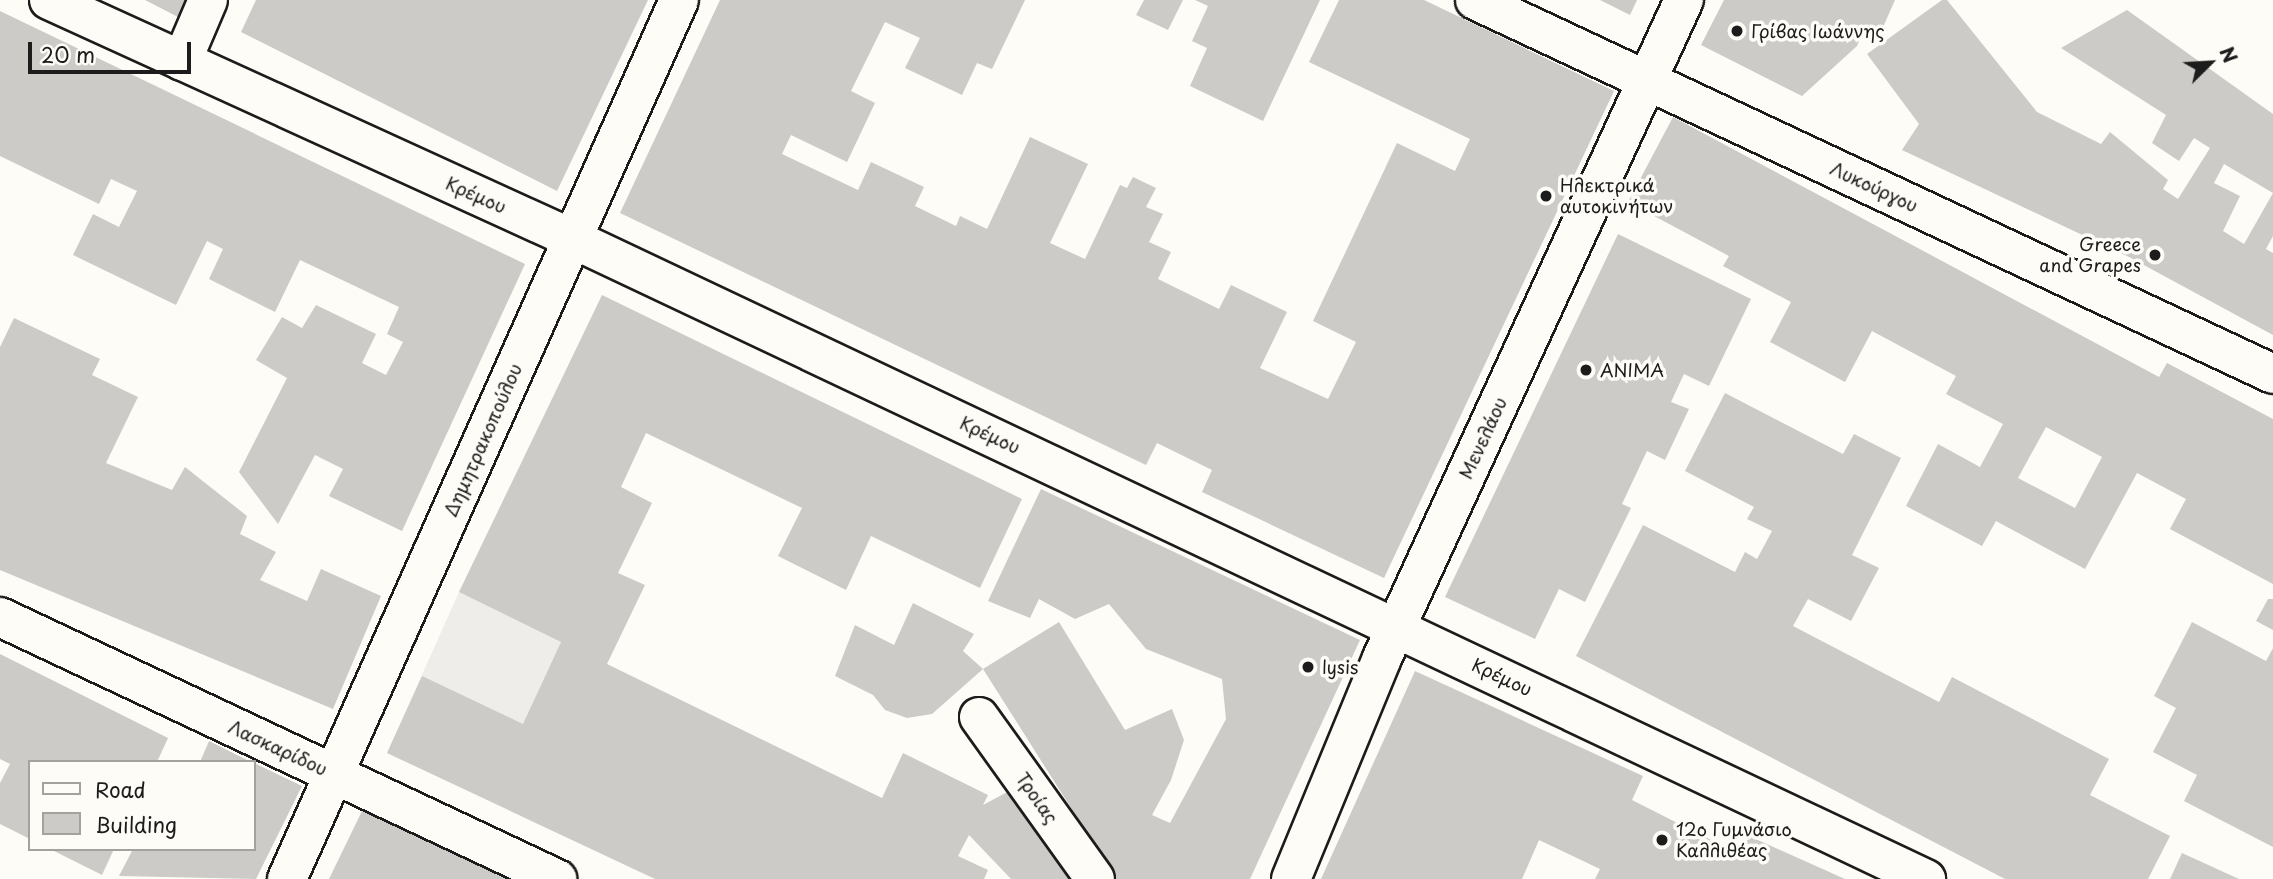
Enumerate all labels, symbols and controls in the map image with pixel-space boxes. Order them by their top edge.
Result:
place label: Γρίβας Ιωάννης [1751,20,1885,42]
marker: Γρίβας Ιωάννης [1729,23,1745,39]
scale bar [32,28,194,72]
north arrow [2175,28,2245,98]
text: 20 m [41,38,95,70]
text: N [2213,42,2245,67]
street label: Λυκούργου [1827,157,1921,217]
street label: Κρέμου [443,172,509,218]
place label: Ηλεκτρικά αυτοκινήτων [1560,175,1673,218]
marker: Ηλεκτρικά αυτοκινήτων [1538,188,1554,204]
place label: Greece and Grapes [2040,234,2141,276]
marker: Greece and Grapes [2147,247,2163,263]
place label: ΑΝΙΜΑ [1600,359,1664,381]
street label: Δημητρακοπούλου [440,360,526,520]
marker: ΑΝΙΜΑ [1578,362,1594,378]
street label: Μενελάου [1455,394,1511,482]
street label: Κρέμου [957,412,1023,458]
street label: Κρέμου [1469,654,1535,700]
place label: lysis [1322,656,1358,678]
marker: lysis [1300,659,1316,675]
street label: Λασκαρίδου [225,716,331,780]
legend [28,760,256,851]
street label: Τροίας [1012,768,1062,828]
text: Road [95,773,146,805]
text: Building [95,808,177,840]
place label: 12ο Γυμνάσιο Καλλιθέας [1676,819,1792,862]
marker: 12ο Γυμνάσιο Καλλιθέας [1654,832,1670,848]

